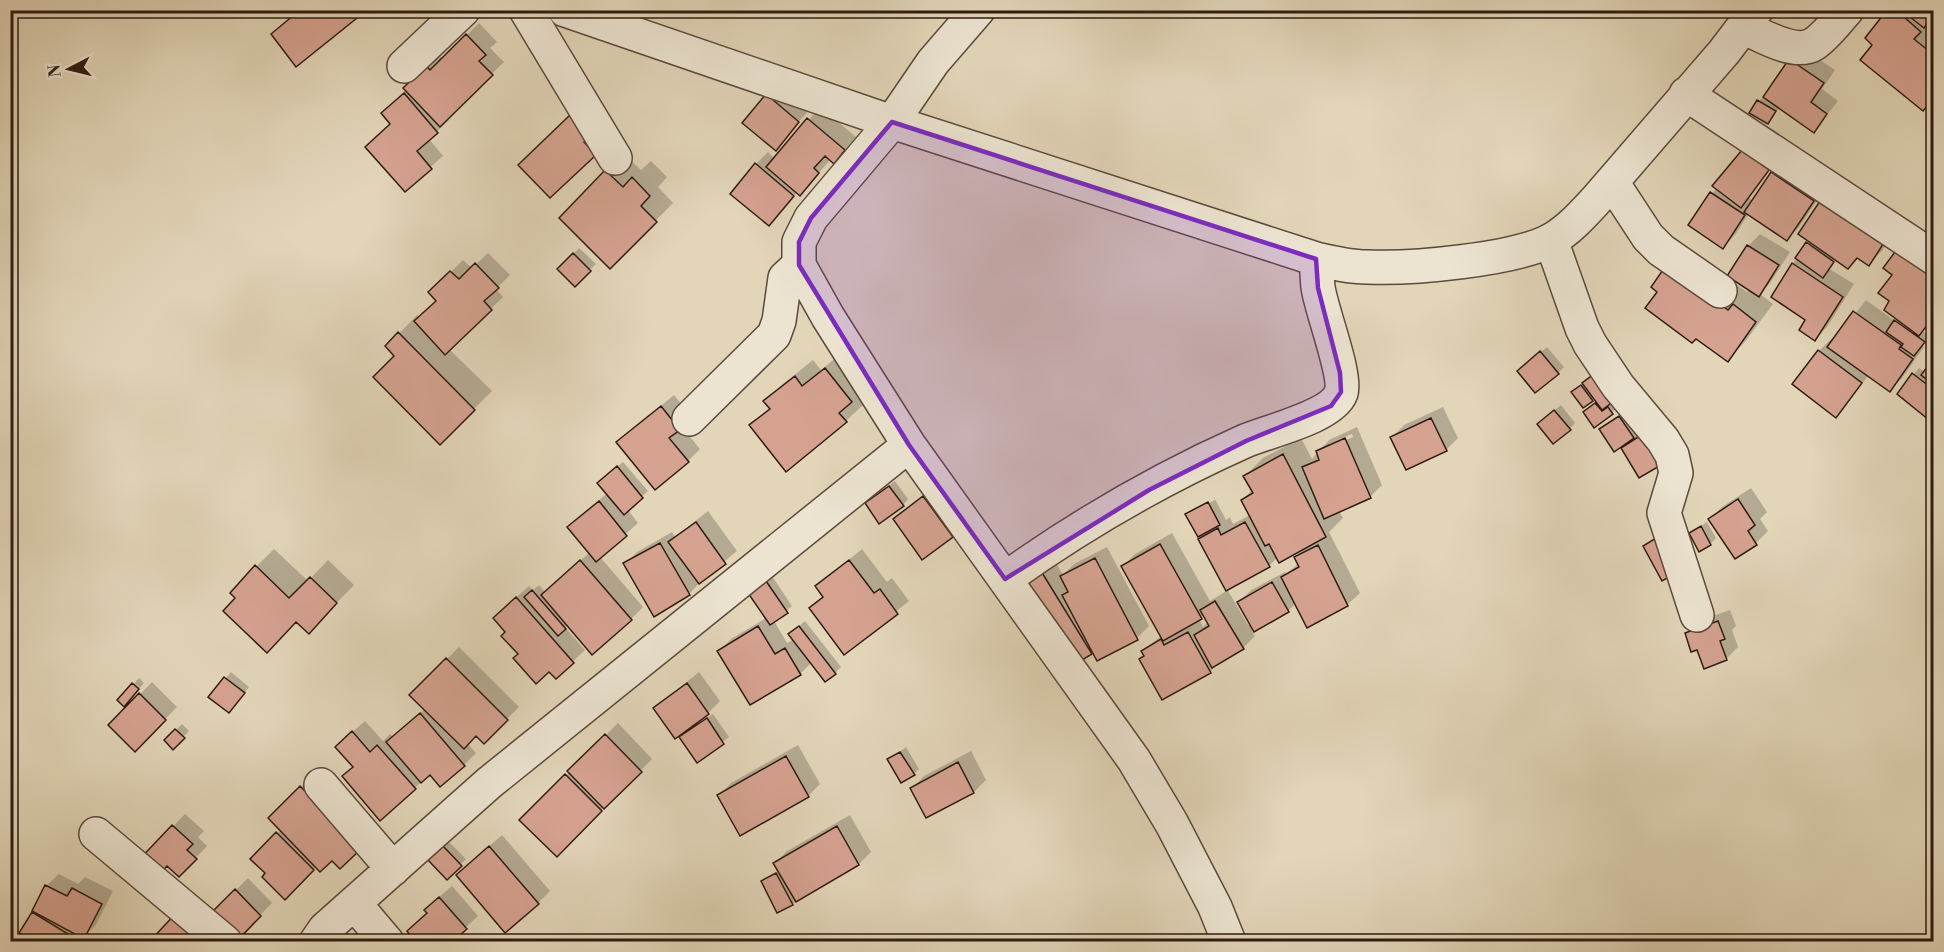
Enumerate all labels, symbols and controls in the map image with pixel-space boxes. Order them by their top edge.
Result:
north arrow [39,39,99,99]
text: N [44,63,66,78]

